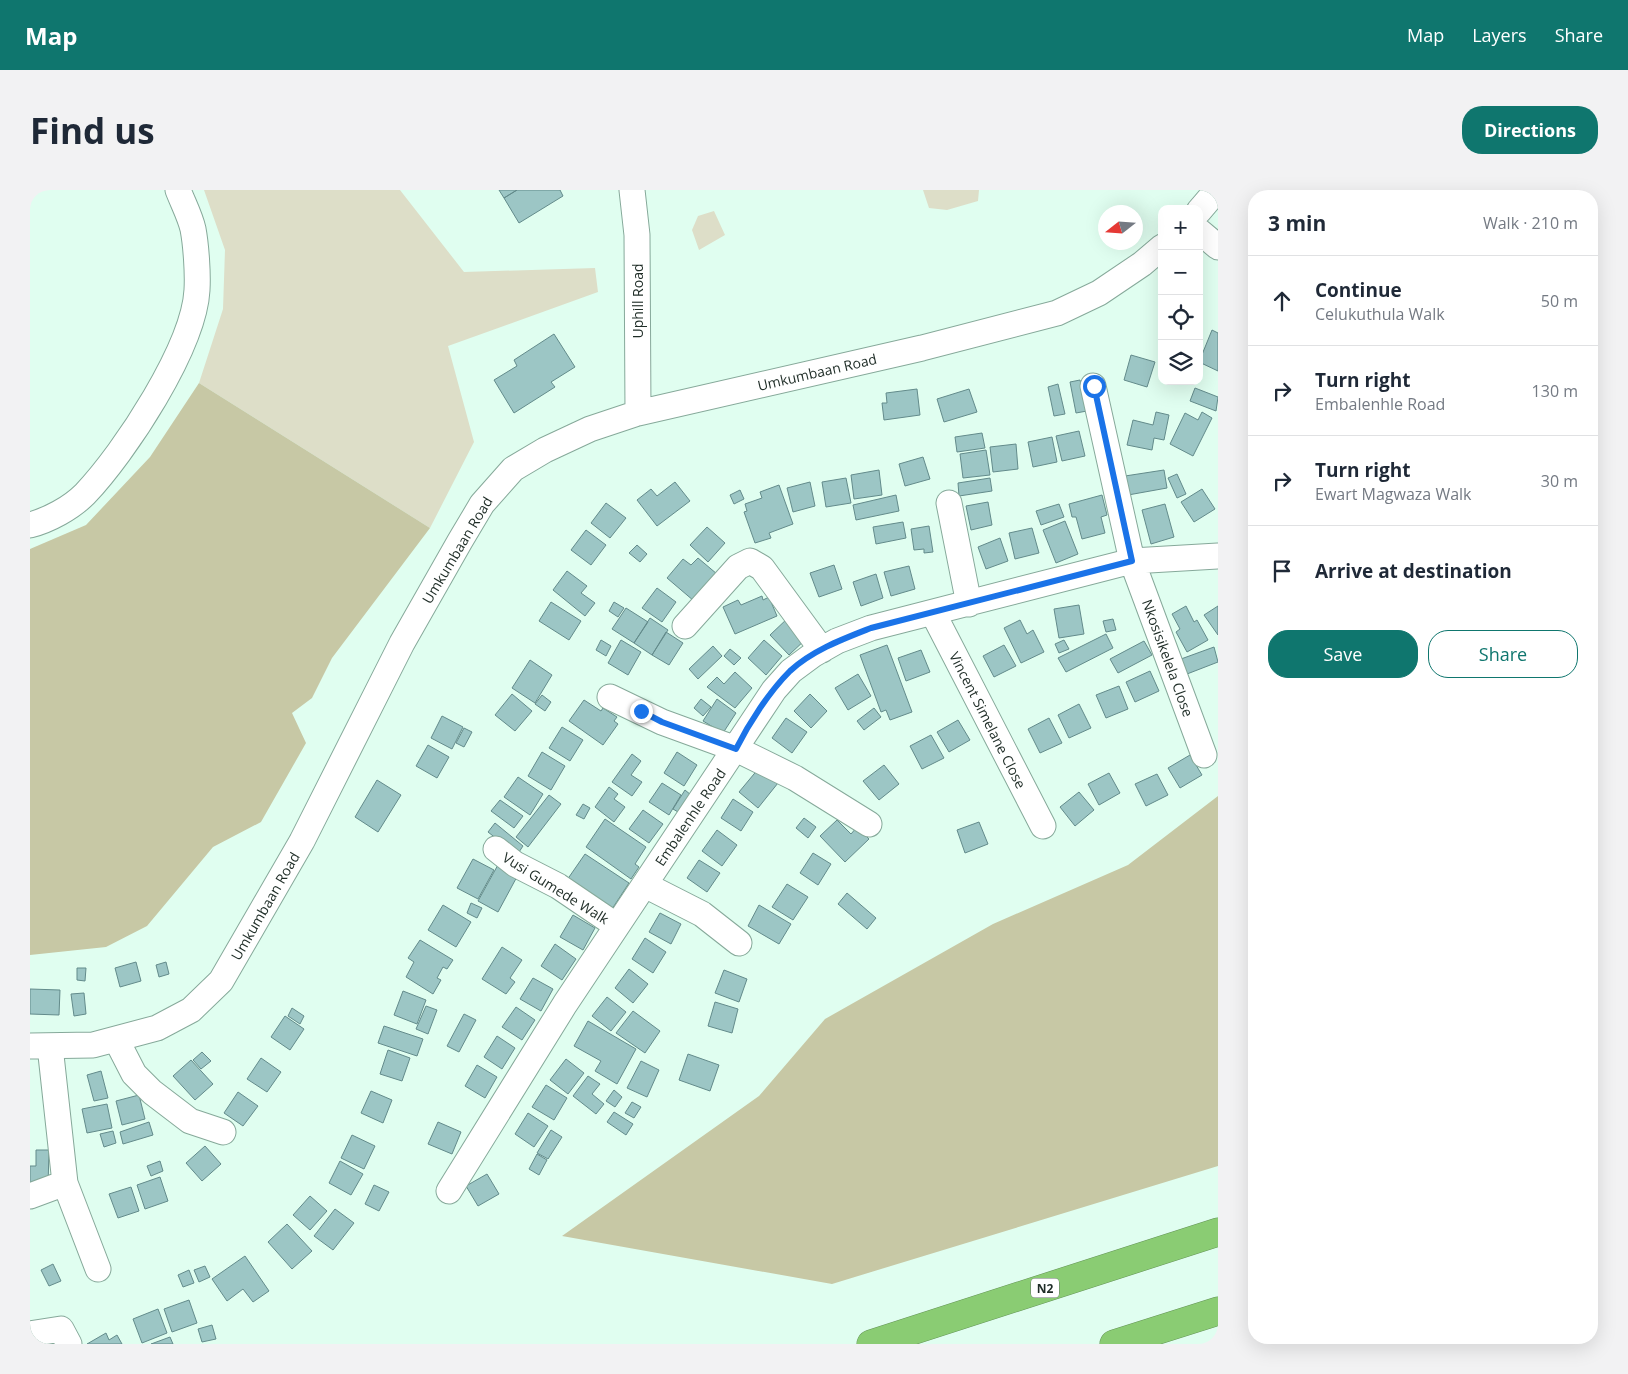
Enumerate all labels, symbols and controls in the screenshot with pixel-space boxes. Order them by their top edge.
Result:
text: Map [25,19,77,52]
text: Map [1407,23,1444,47]
text: Layers [1472,23,1527,47]
text: Share [1555,23,1603,47]
button: Directions [1462,106,1598,154]
text: Find us [30,107,155,154]
north arrow [1098,205,1143,250]
map controls [1158,205,1203,385]
button: + [1158,205,1203,250]
text: 3 min [1268,209,1326,237]
text: Walk · 210 m [1483,212,1578,234]
button: − [1158,250,1203,295]
street label: Uphill Road [628,263,647,339]
text: Continue [1315,277,1402,303]
icon: ahead [1268,287,1296,315]
text: 50 m [1541,290,1578,312]
button: locate [1158,295,1203,340]
text: Celukuthula Walk [1315,303,1445,325]
button: layers [1158,340,1203,385]
street label: Umkumbaan Road [756,349,878,395]
text: Turn right [1315,367,1410,393]
route start [1083,375,1106,398]
icon: right [1268,377,1296,405]
text: 130 m [1532,380,1578,402]
text: Embalenhle Road [1315,393,1445,415]
text: Turn right [1315,457,1410,483]
icon: right [1268,467,1296,495]
text: 30 m [1541,470,1578,492]
text: Ewart Magwaza Walk [1315,483,1472,505]
street label: Umkumbaan Road [417,493,497,607]
icon: arrive [1268,557,1296,585]
text: Arrive at destination [1315,558,1512,584]
street label: Nkosisikelela Close [1138,597,1198,719]
button: Save [1268,630,1418,678]
button: Share [1428,630,1578,678]
street label: Vincent Simelane Close [945,648,1031,792]
route end [630,700,653,723]
street label: Embalenhle Road [650,764,730,870]
street label: Umkumbaan Road [226,848,304,964]
street label: Vusi Gumede Walk [499,848,613,929]
road number: N2 [1031,1278,1059,1298]

